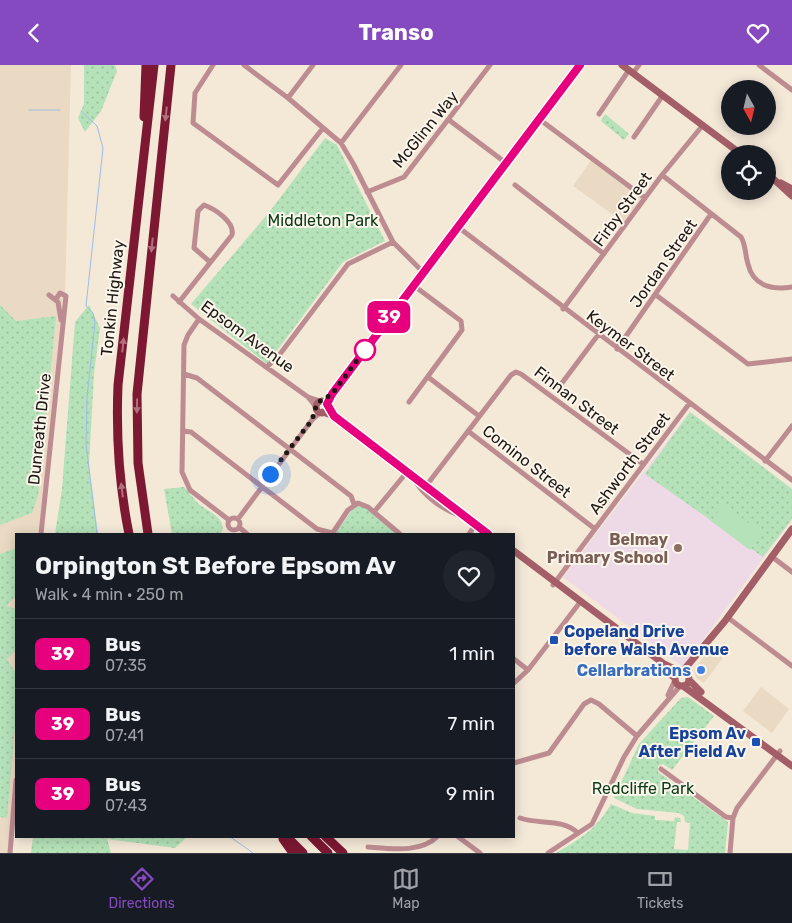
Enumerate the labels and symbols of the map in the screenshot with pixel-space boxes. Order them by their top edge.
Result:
north arrow [721,80,776,135]
street label: McGlinn Way [389,87,462,172]
one-way arrow [162,106,170,122]
street label: Firby Street [589,168,656,250]
park label: Middleton Park [268,211,379,230]
street label: Jordan Street [626,215,701,311]
one-way arrow [148,237,156,253]
street label: Tonkin Highway [97,239,128,357]
street label: Epsom Avenue [197,296,298,377]
line badge: 39 [366,301,412,333]
street label: Keymer Street [583,306,679,385]
one-way arrow [119,337,127,353]
unlabelled marker [354,339,376,361]
street label: Finnan Street [531,362,623,438]
street label: Dunreath Drive [24,372,55,486]
one-way arrow [133,399,141,415]
street label: Ashworth Street [585,409,674,518]
street label: Comino Street [479,421,575,502]
your location [258,462,283,487]
one-way arrow [118,481,126,497]
place label: Belmay Primary School [547,530,668,567]
marker: Belmay Primary School [672,542,684,554]
place label: Copeland Drive before Walsh Avenue [564,622,729,659]
marker: Copeland Drive before Walsh Avenue [548,634,560,646]
place label: Cellarbrations [577,661,691,680]
marker: Cellarbrations [695,664,707,676]
place label: Epsom Av After Field Av [638,724,746,761]
marker: Epsom Av After Field Av [750,736,762,748]
park label: Redcliffe Park [592,779,695,798]

